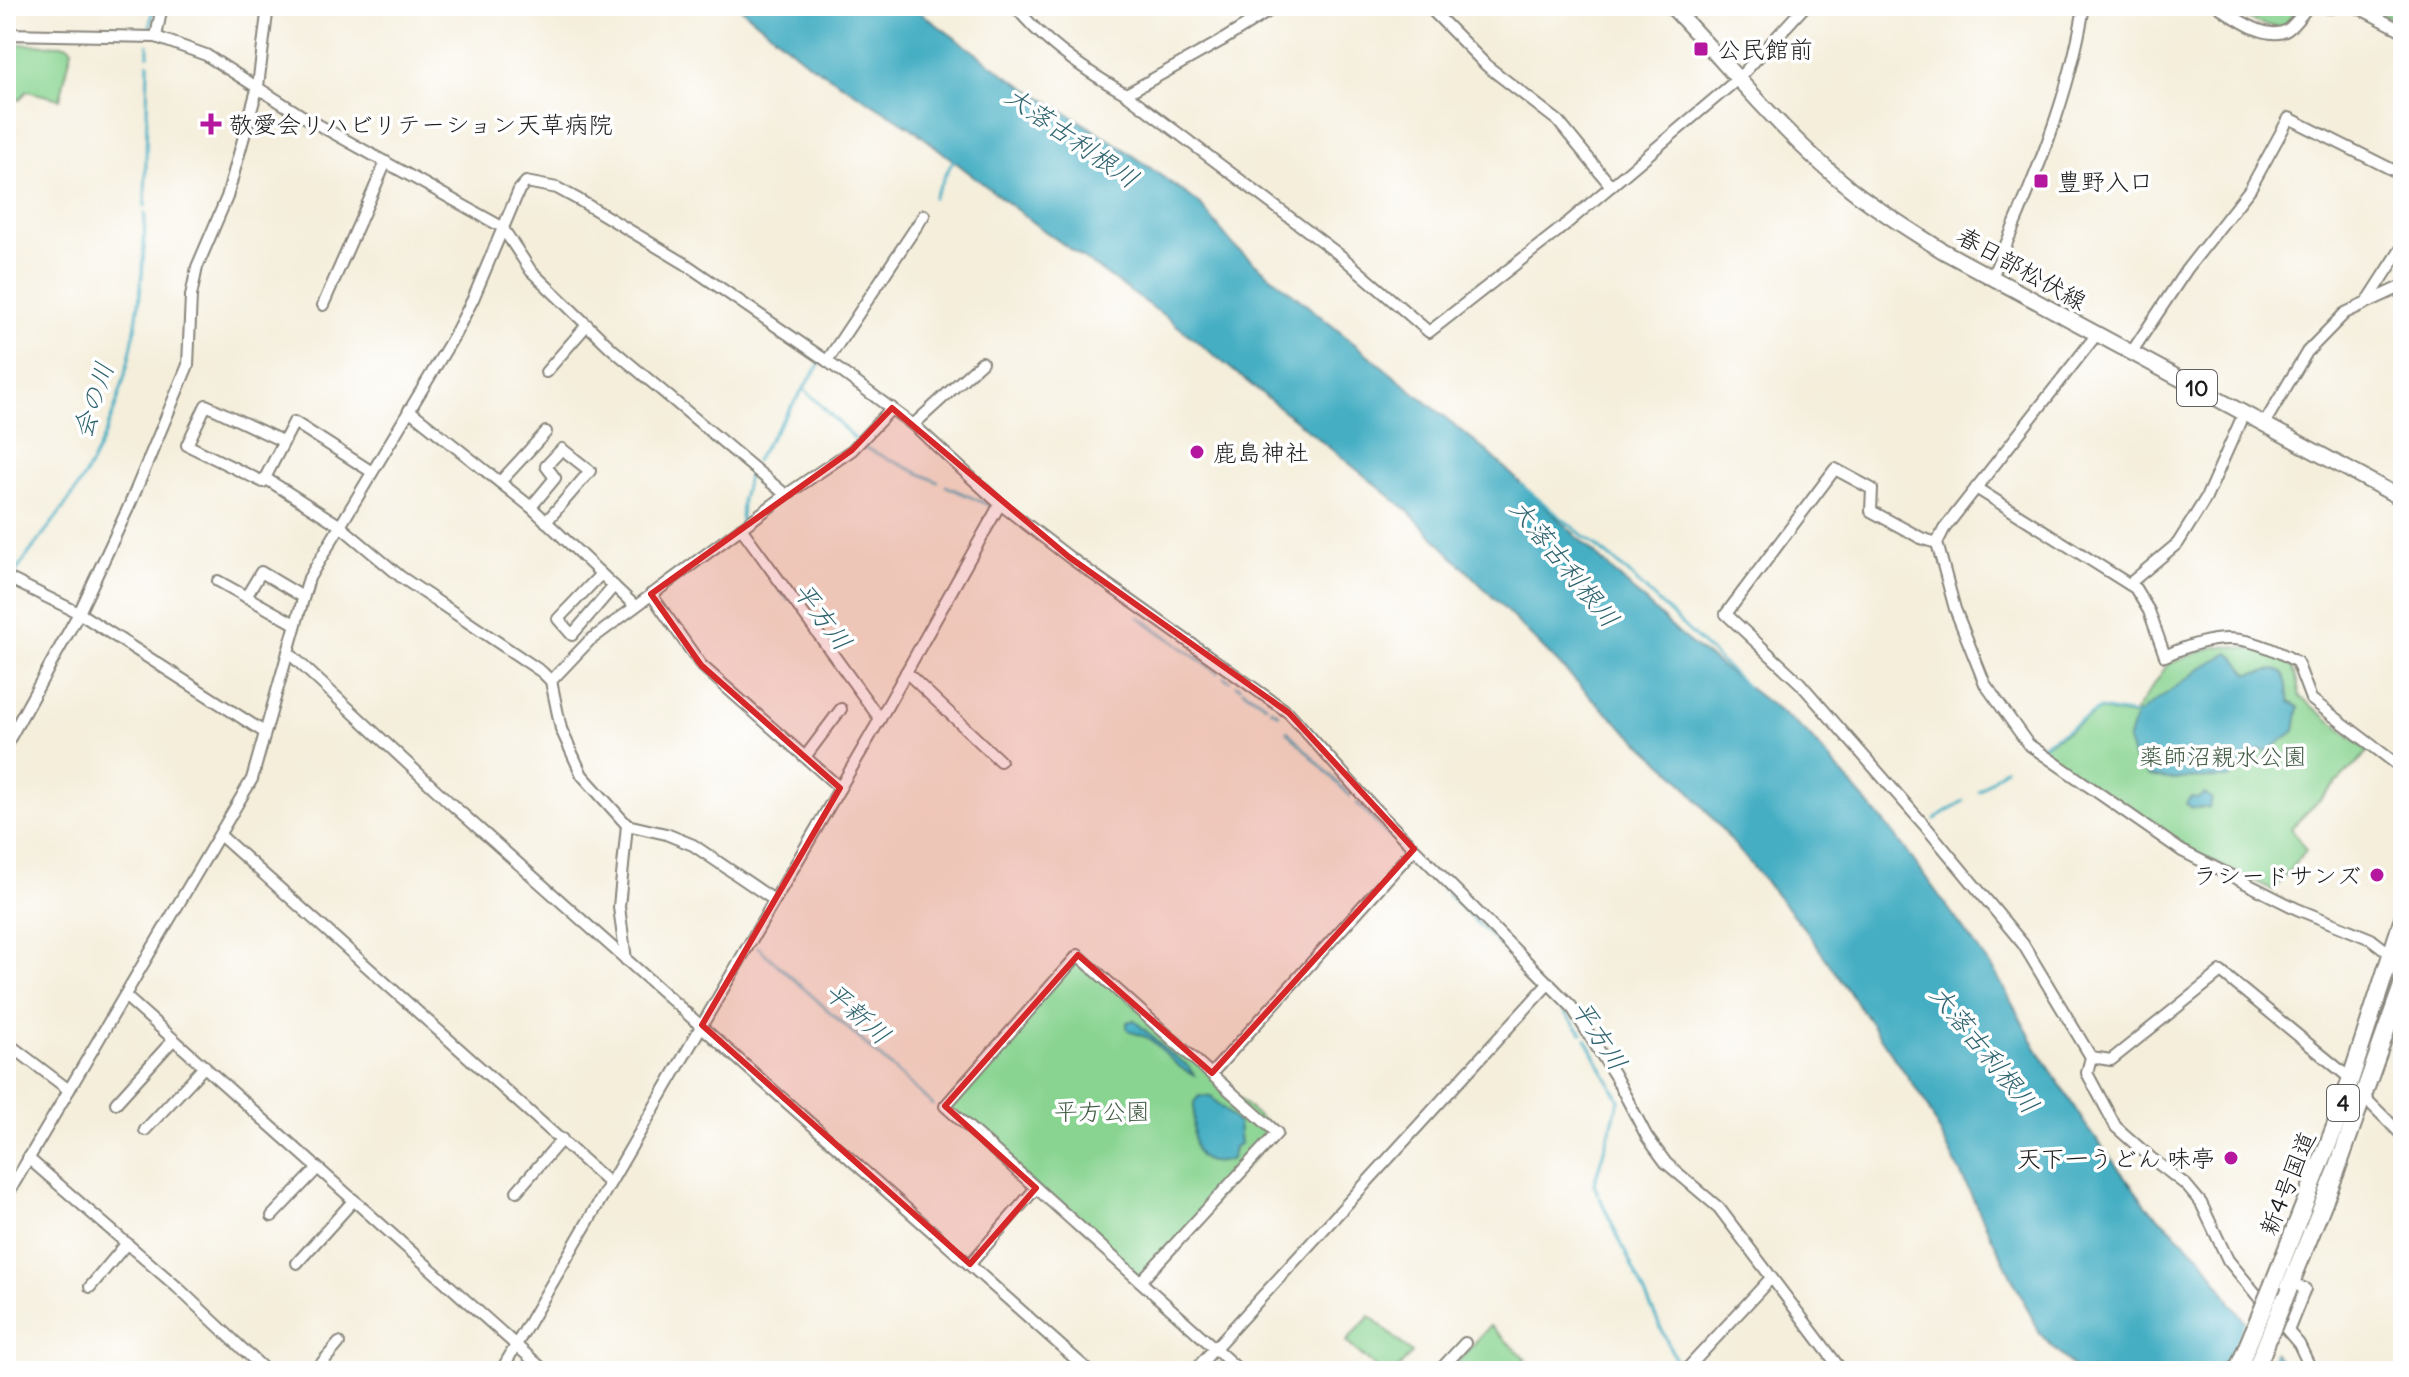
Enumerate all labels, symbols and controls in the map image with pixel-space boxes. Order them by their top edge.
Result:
place label: 公民館前 [1717,34,1813,64]
marker: 公民館前 [1692,40,1710,58]
water label: 大落古利根川 [999,79,1145,195]
place label: 敬愛会リハビリテーション天草病院 [229,109,613,139]
marker: 敬愛会リハビリテーション天草病院 [200,113,222,135]
place label: 豊野入口 [2057,166,2153,196]
marker: 豊野入口 [2032,172,2050,190]
street label: 春日部松伏線 [1952,220,2092,316]
water label: 会の川 [65,358,121,442]
road number: 10 [2177,370,2217,406]
place label: 鹿島神社 [1213,437,1309,467]
marker: 鹿島神社 [1188,443,1206,461]
water label: 大落古利根川 [1503,492,1627,634]
water label: 平方川 [786,575,860,657]
park label: 薬師沼親水公園 [2139,741,2307,771]
place label: ラシードサンズ [2193,860,2361,890]
marker: ラシードサンズ [2368,866,2386,884]
water label: 平新川 [818,975,898,1051]
water label: 大落古利根川 [1923,978,2047,1120]
water label: 平方川 [1565,993,1635,1077]
road number: 4 [2327,1085,2359,1121]
park label: 平方公園 [1054,1096,1150,1126]
street label: 新4号国道 [2253,1126,2321,1240]
place label: 天下一うどん 味亭 [2017,1143,2215,1173]
marker: 天下一うどん 味亭 [2222,1149,2240,1167]

